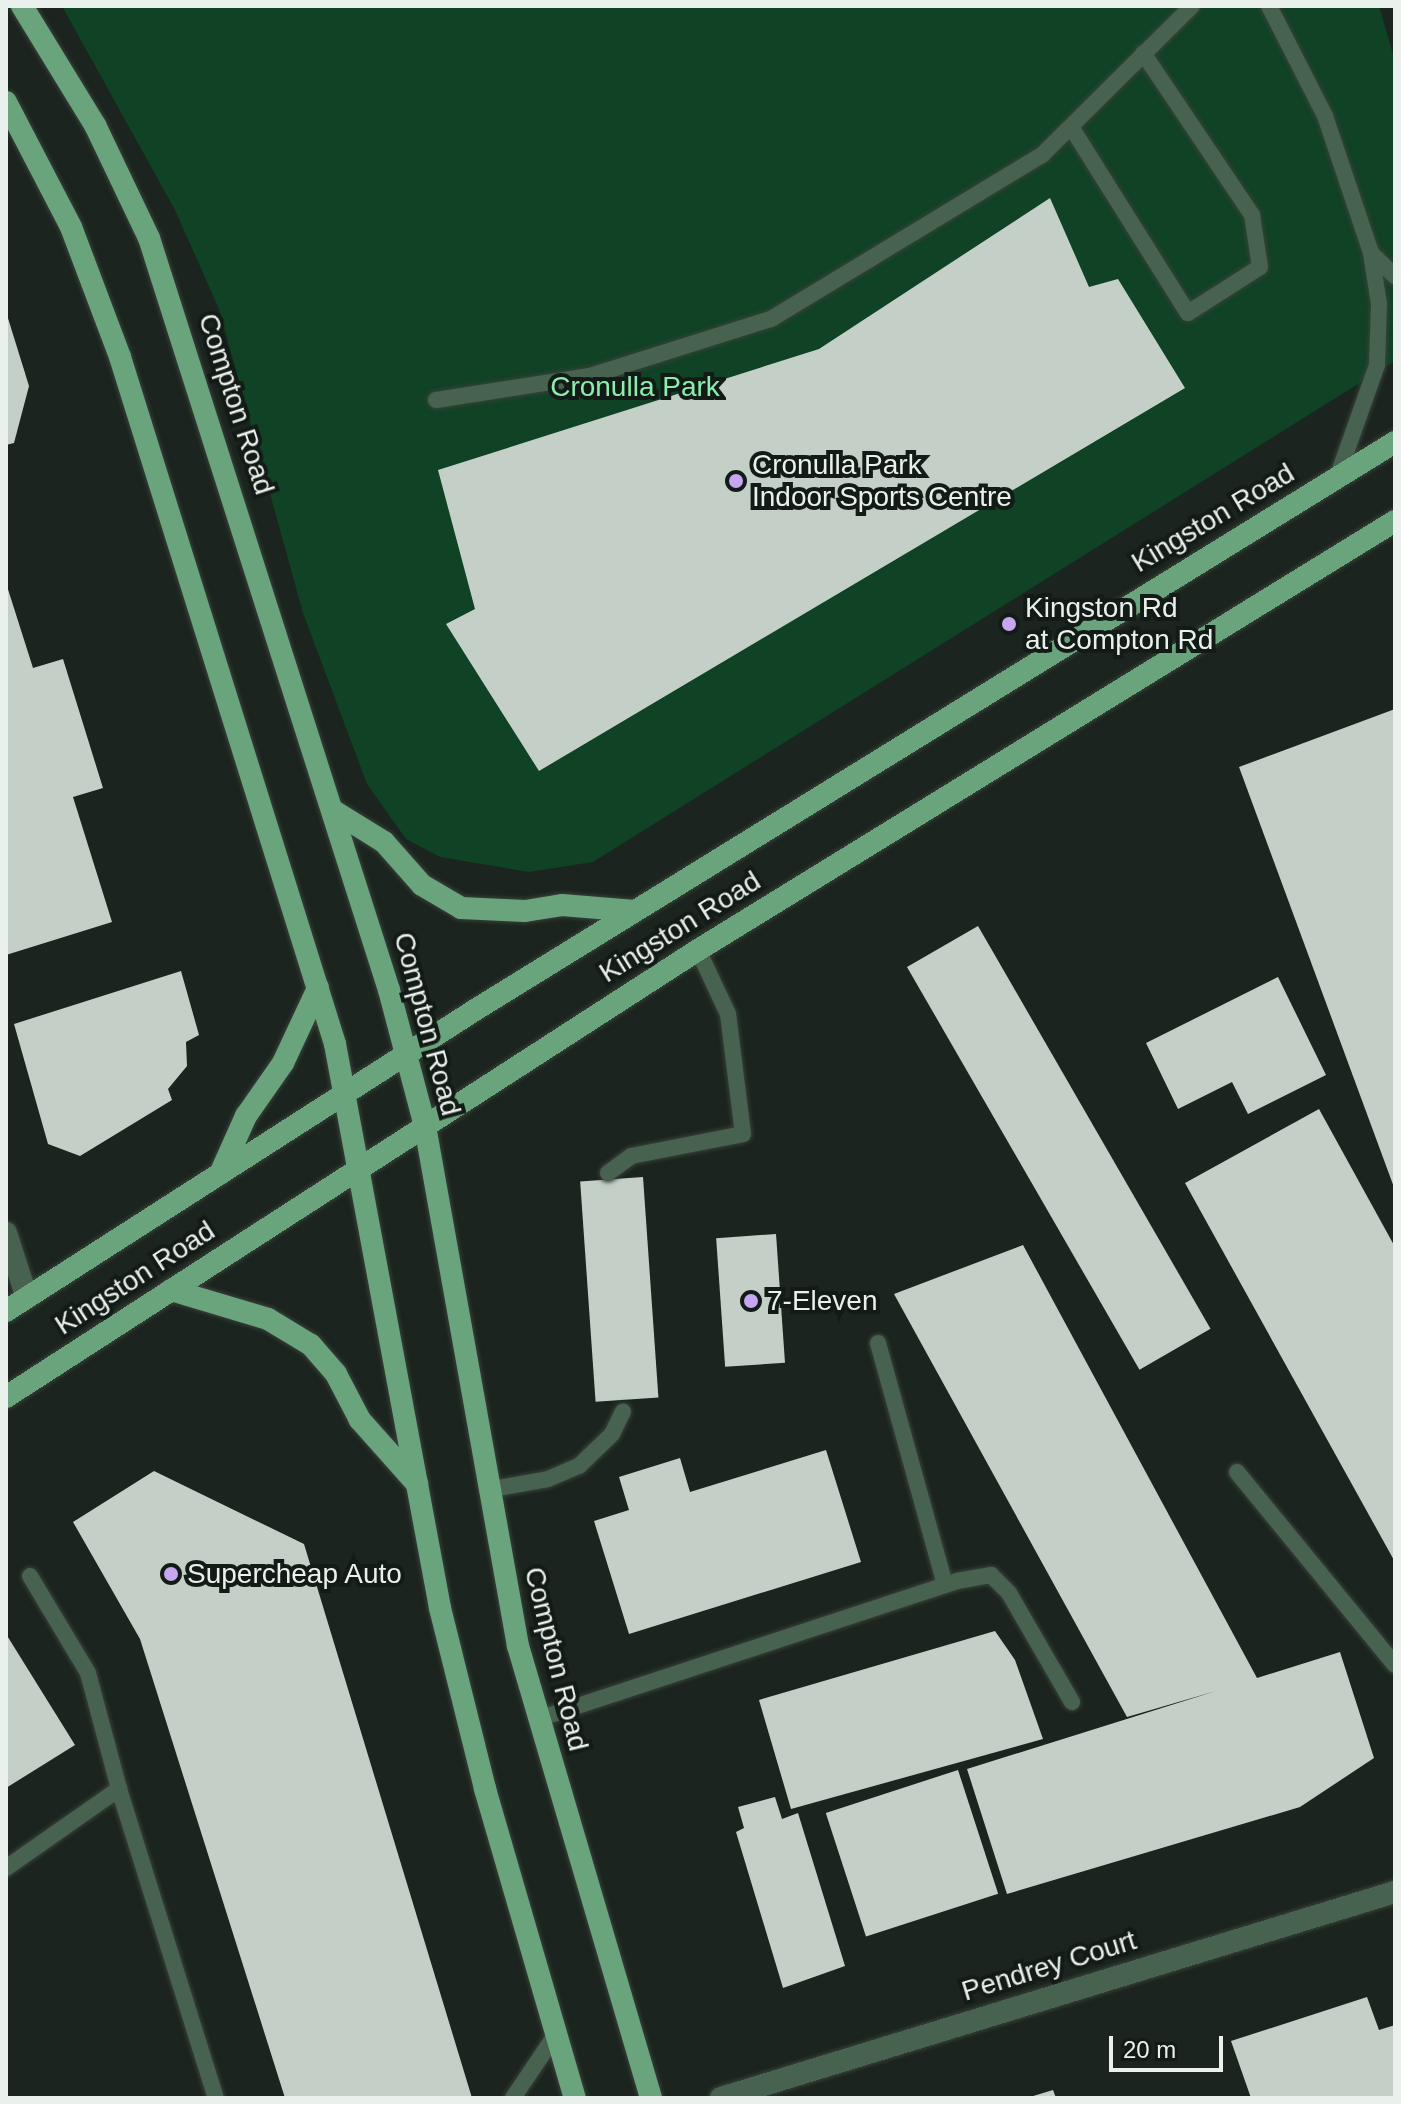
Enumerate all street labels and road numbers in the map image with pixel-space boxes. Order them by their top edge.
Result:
street label: Compton Road [191,309,281,499]
street label: Kingston Road [1126,456,1300,580]
street label: Kingston Road [593,864,767,990]
street label: Compton Road [386,929,468,1119]
street label: Kingston Road [49,1214,221,1342]
street label: Compton Road [517,1564,595,1754]
street label: Pendrey Court [958,1924,1140,2008]

